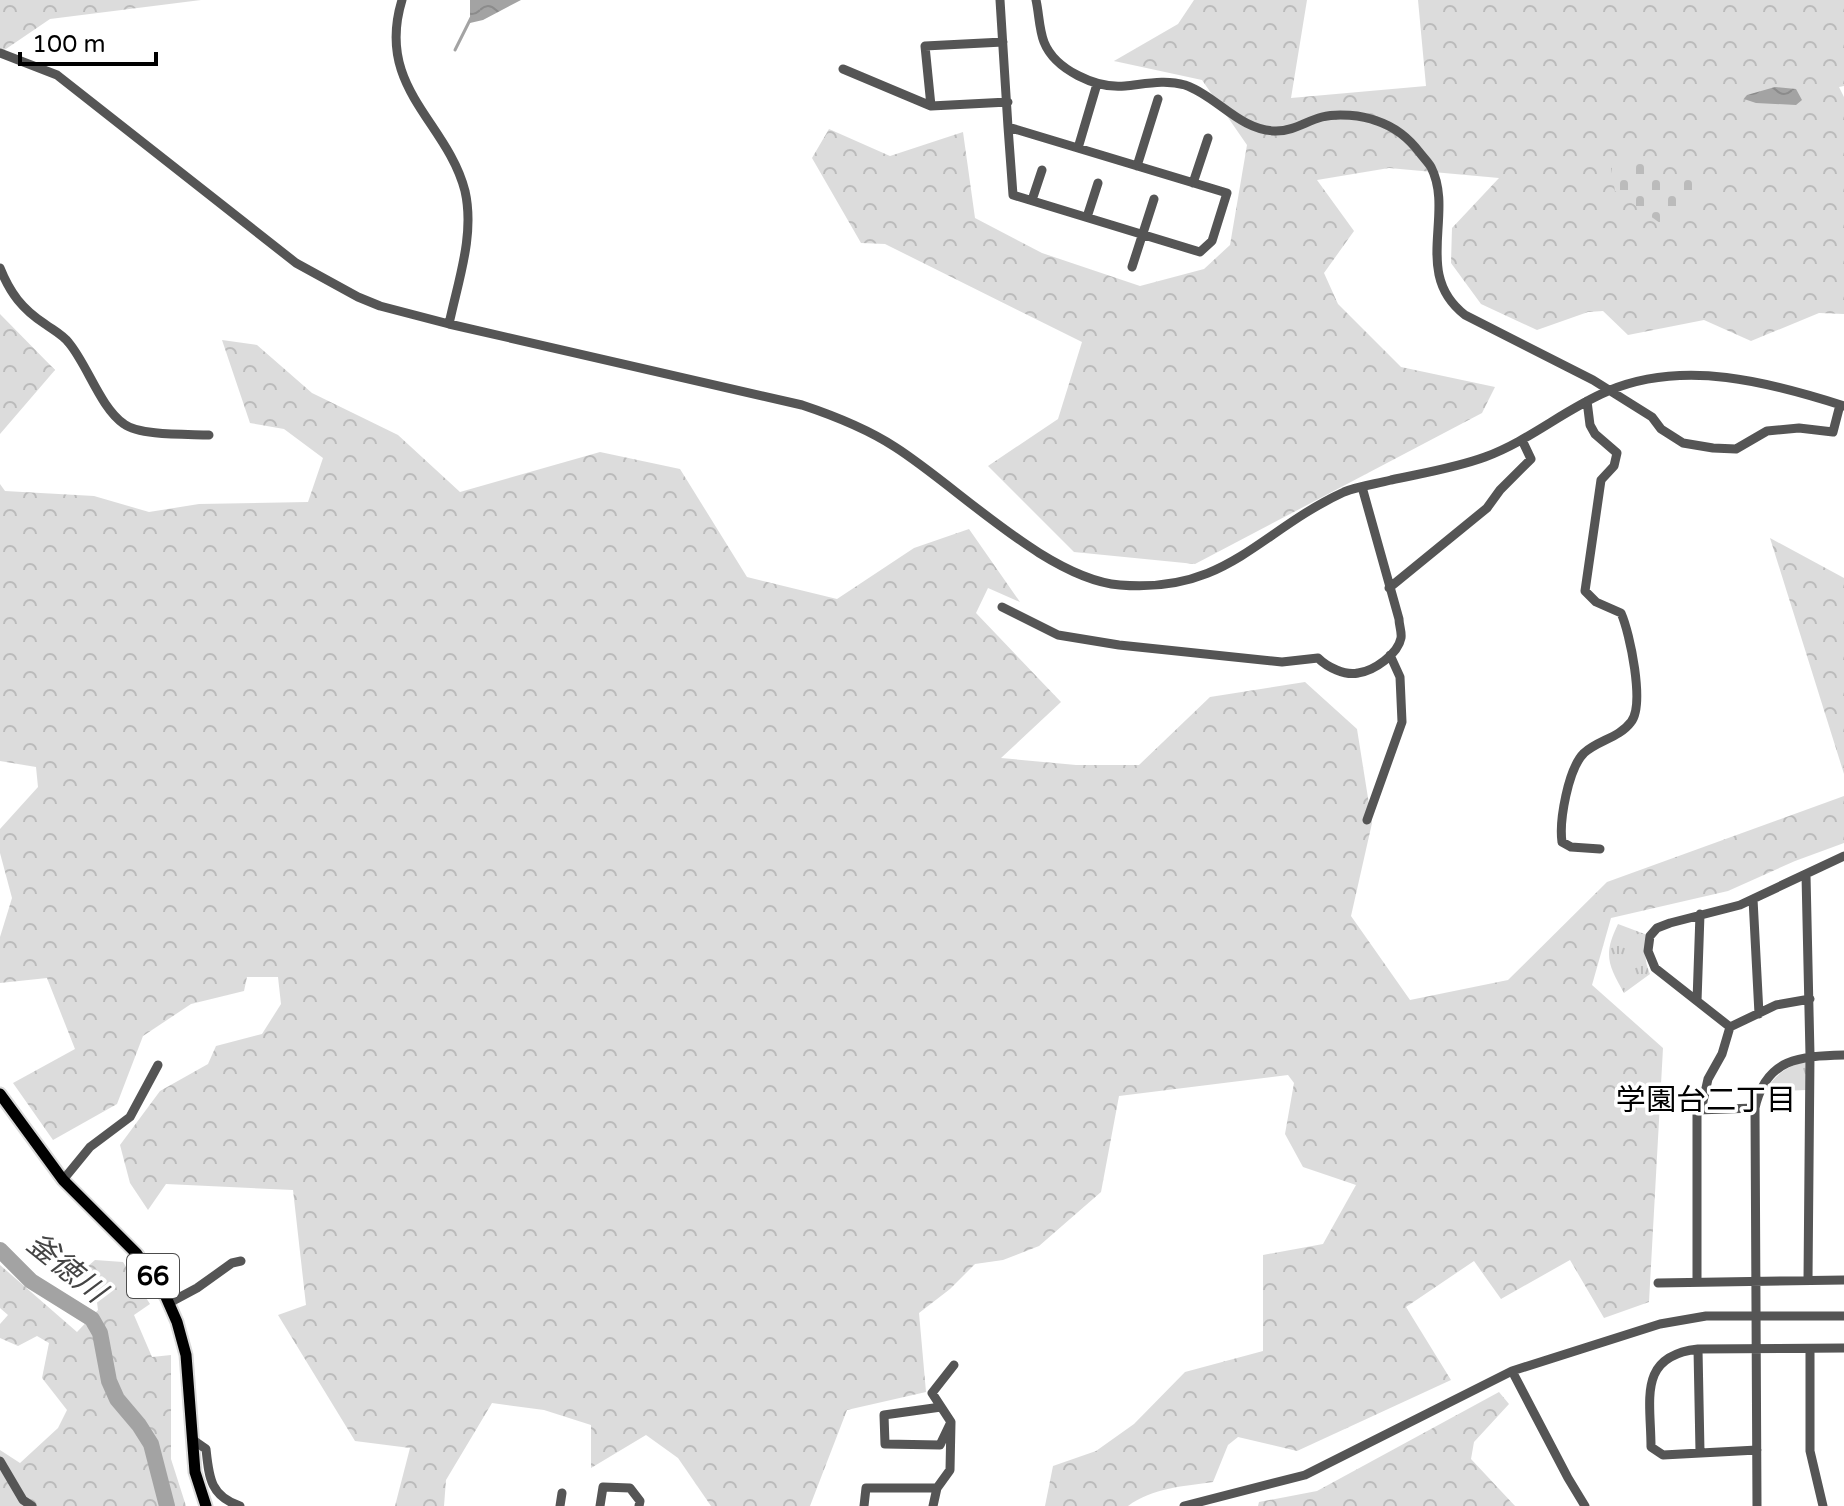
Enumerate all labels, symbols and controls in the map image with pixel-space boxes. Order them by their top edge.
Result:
scale bar [20,16,156,66]
text: 100 m [32,30,106,59]
district label: 学園台二丁目 [1616,1082,1796,1119]
water label: 釜徳川 [19,1225,115,1313]
road number: 66 [127,1254,179,1298]

